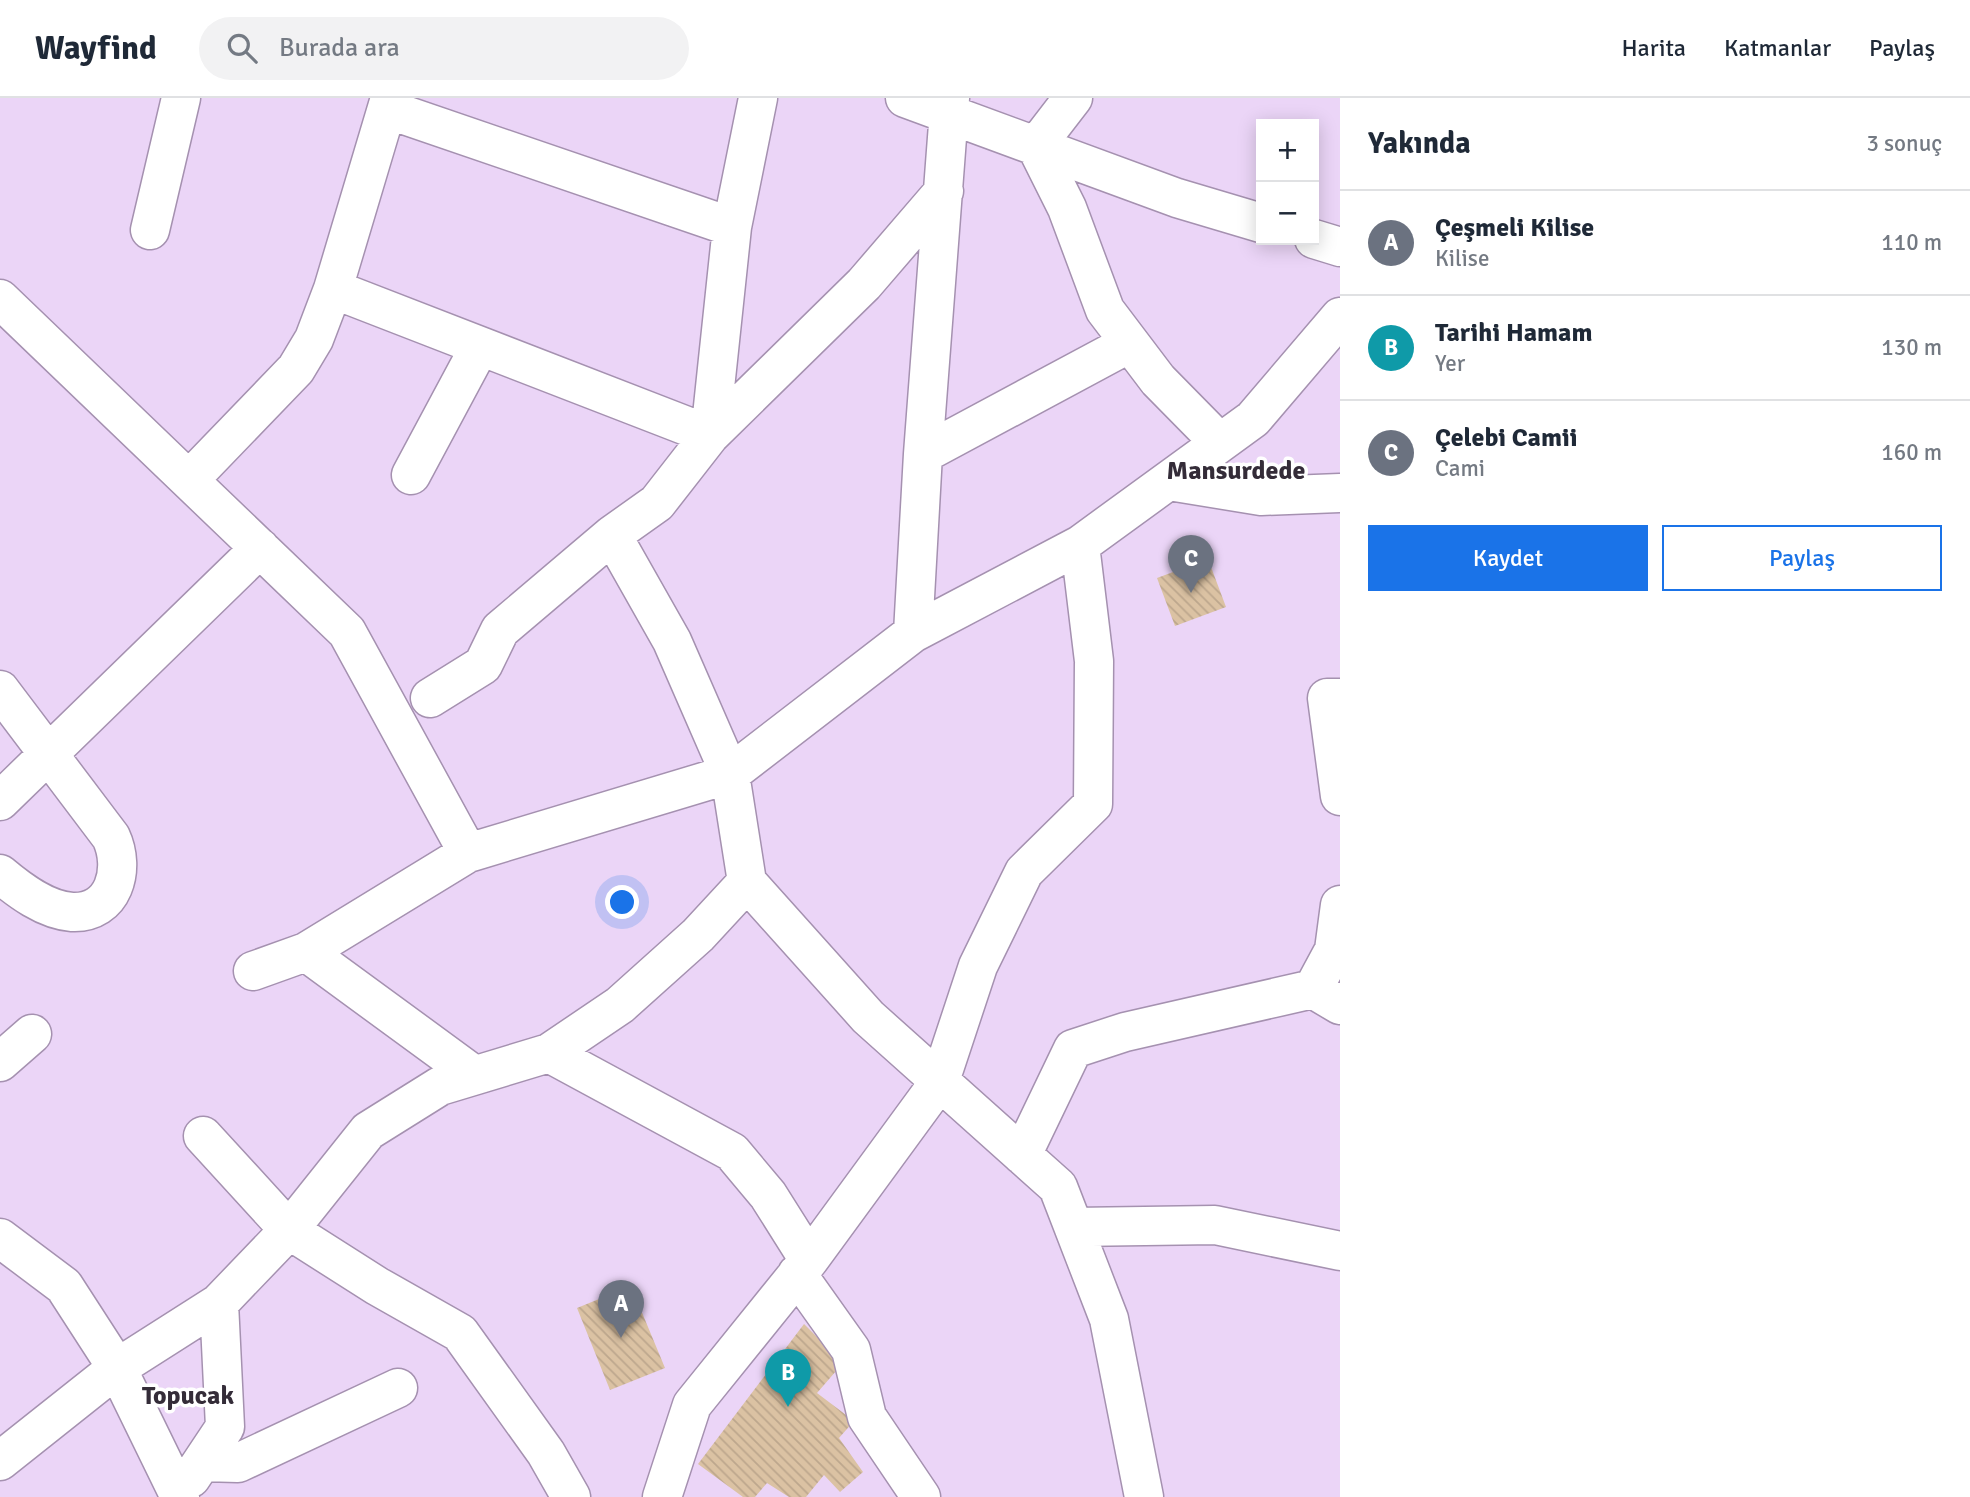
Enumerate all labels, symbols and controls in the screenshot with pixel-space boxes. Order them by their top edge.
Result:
search box [199,17,689,80]
text: Wayfind [35,28,157,69]
icon: search [223,29,261,67]
text: Burada ara [279,32,400,64]
text: Harita [1621,33,1686,63]
text: Katmanlar [1724,33,1831,63]
text: Paylaş [1869,33,1935,63]
map controls [1256,119,1319,245]
button: + [1256,119,1319,182]
text: Yakında [1368,125,1471,162]
text: 3 sonuç [1867,129,1942,158]
button: − [1256,182,1319,245]
text: Çeşmeli Kilise [1435,212,1594,244]
text: A [1384,228,1398,257]
text: 110 m [1881,228,1942,257]
text: Kilise [1435,244,1489,273]
text: Tarihi Hamam [1435,317,1592,349]
text: B [1384,333,1398,362]
text: 130 m [1881,333,1942,362]
text: Yer [1435,349,1465,378]
text: Çelebi Camii [1435,422,1577,454]
text: C [1384,438,1398,467]
text: 160 m [1881,438,1942,467]
text: Cami [1435,454,1485,483]
district label: Mansurdede [1167,455,1306,487]
button: Kaydet [1368,525,1648,591]
button: Paylaş [1662,525,1942,591]
pin: C [1168,535,1214,593]
your location [605,885,639,919]
pin: A [598,1280,644,1338]
pin: B [765,1349,811,1407]
district label: Topucak [142,1380,234,1412]

